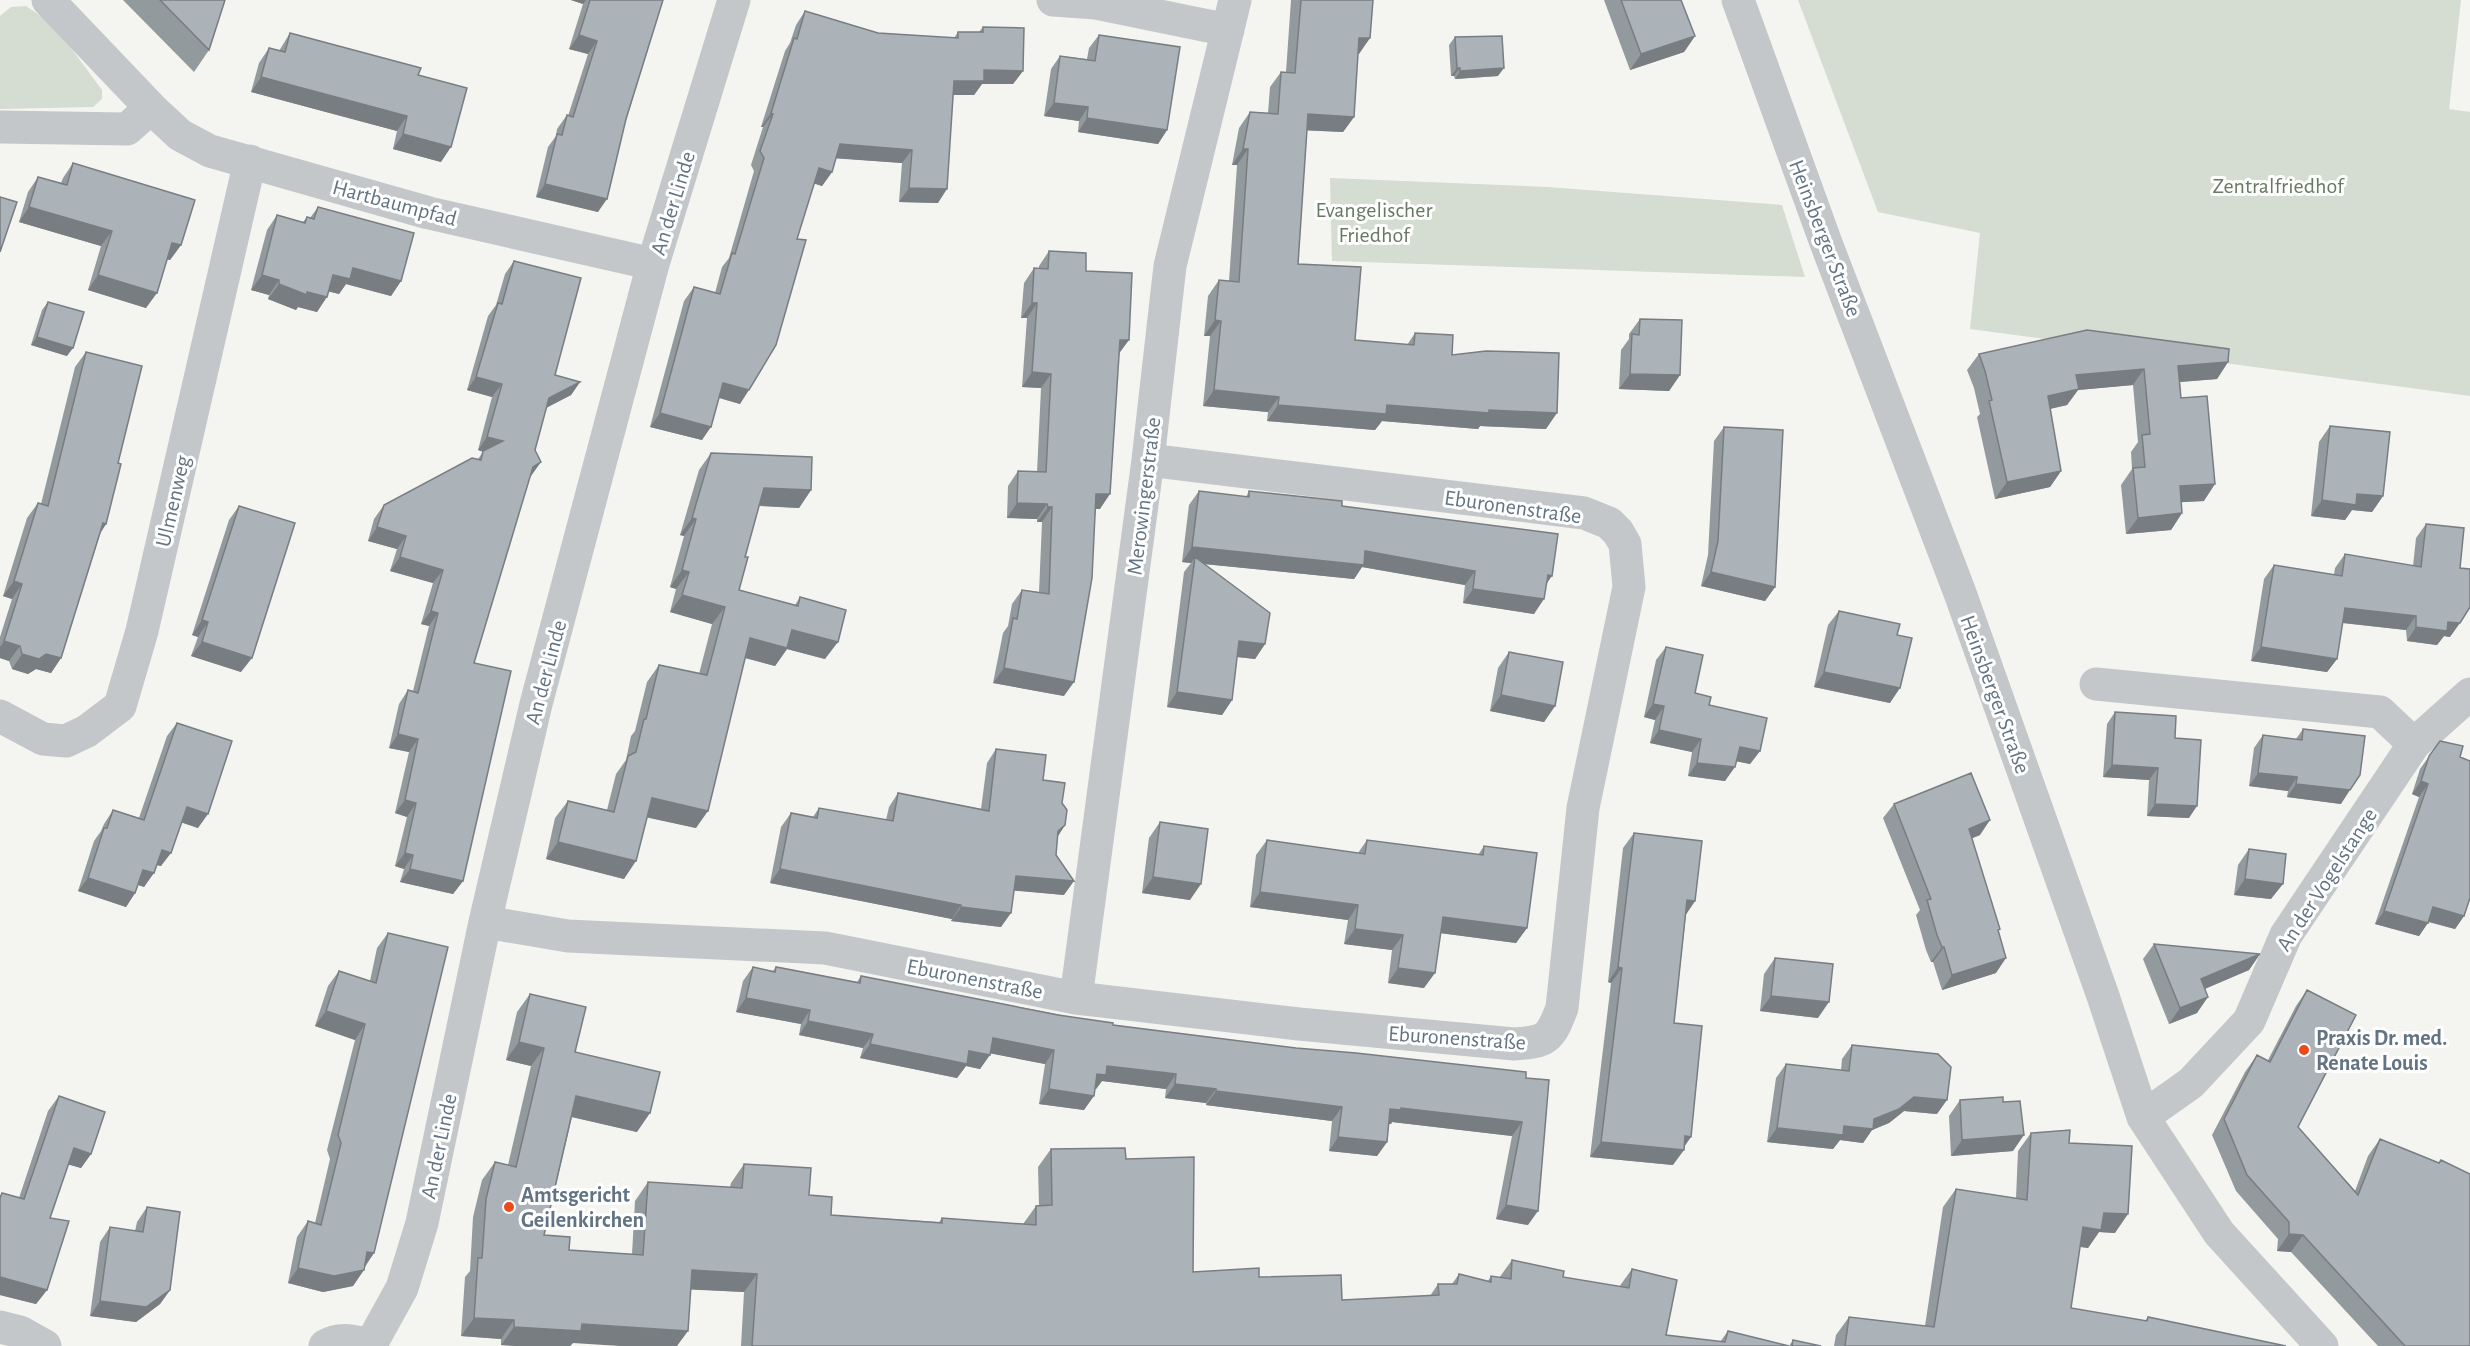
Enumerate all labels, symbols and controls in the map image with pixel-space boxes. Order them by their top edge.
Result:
street label: An der Linde [647,149,699,258]
street label: Heinsberger Straße [1785,157,1865,320]
park label: Zentralfriedhof [2212,175,2345,197]
street label: Hartbaumpfad [330,176,459,230]
park label: Evangelischer Friedhof [1315,199,1433,246]
street label: Merowingerstraße [1123,416,1165,576]
street label: Ulmenweg [152,453,194,549]
street label: Eburonenstraße [1443,486,1583,527]
street label: Heinsberger Straße [1956,612,2034,776]
street label: An der Linde [521,618,570,727]
street label: An der Vogelstange [2273,804,2381,955]
street label: Eburonenstraße [905,955,1045,1003]
street label: Eburonenstraße [1387,1022,1527,1054]
place label: Praxis Dr. med. Renate Louis [2316,1027,2447,1074]
marker: Praxis Dr. med. Renate Louis [2297,1043,2311,1057]
street label: An der Linde [417,1092,461,1201]
place label: Amtsgericht Geilenkirchen [521,1184,644,1231]
marker: Amtsgericht Geilenkirchen [502,1200,516,1214]

